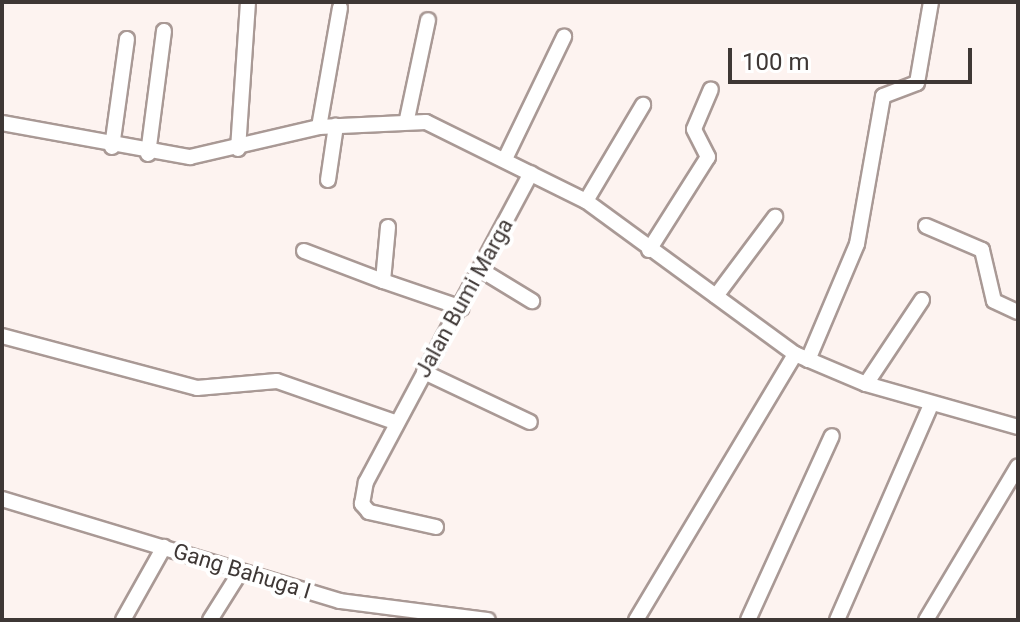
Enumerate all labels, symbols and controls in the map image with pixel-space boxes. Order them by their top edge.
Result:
scale bar [732,32,976,82]
text: 100 m [742,48,809,76]
street label: Jalan Bumi Marga [409,214,519,382]
street label: Gang Bahuga I [170,538,314,604]

